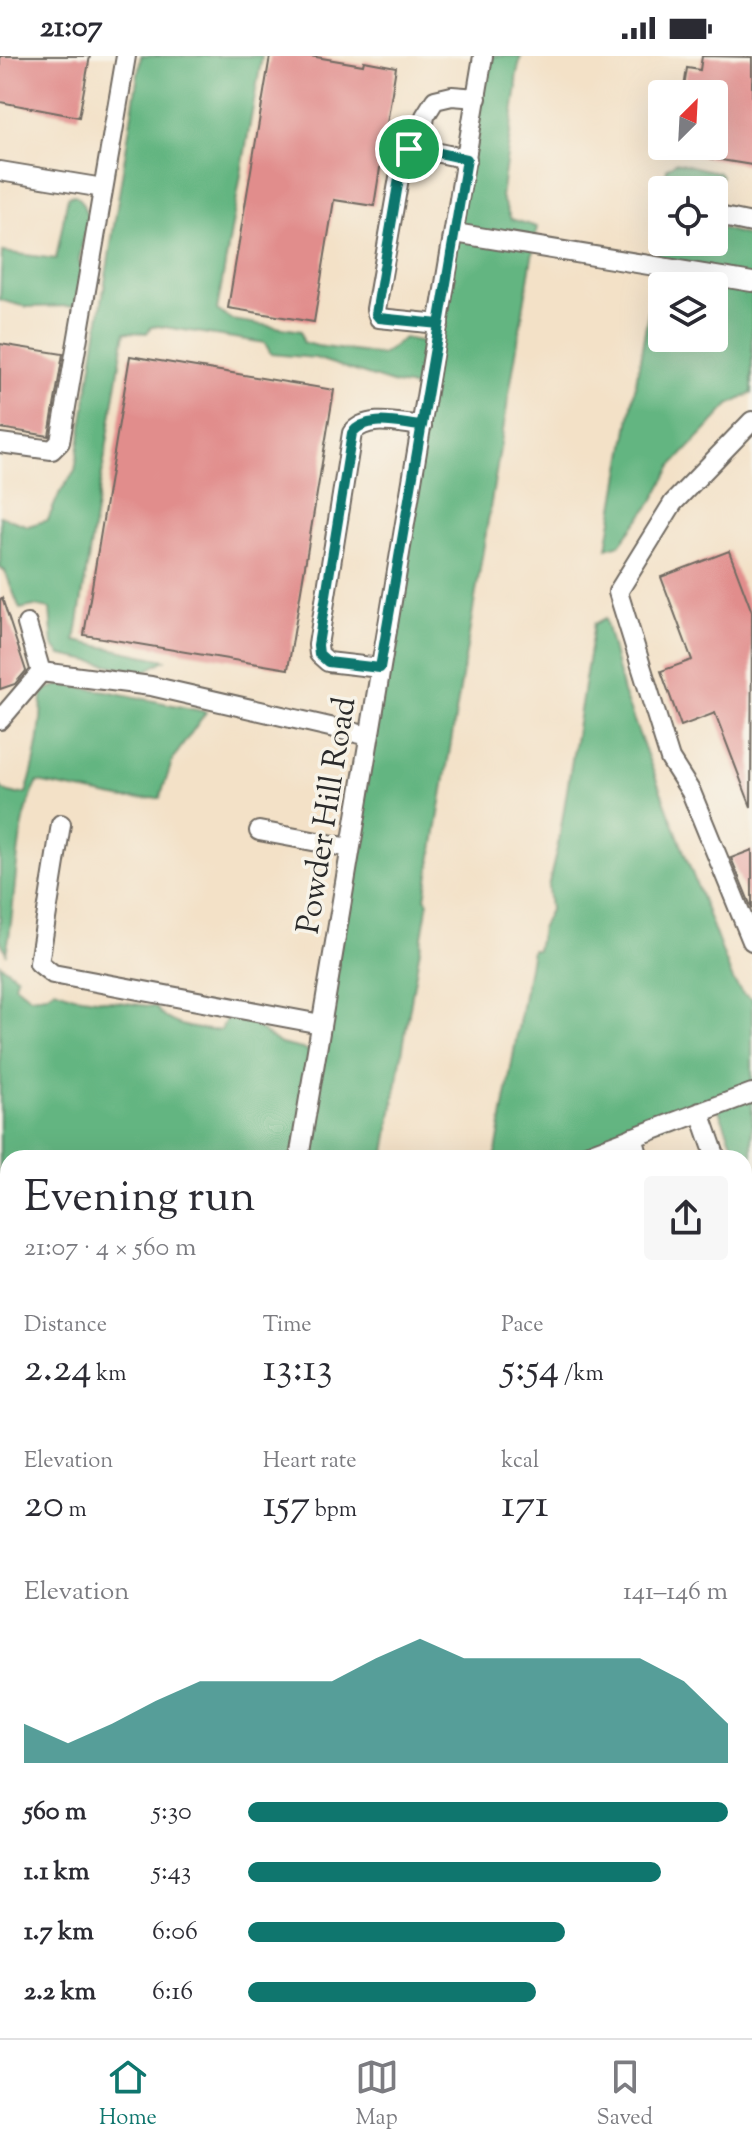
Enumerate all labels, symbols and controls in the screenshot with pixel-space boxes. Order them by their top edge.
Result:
text: 21:07 [40,7,103,50]
north arrow [648,80,728,160]
map controls [648,80,728,352]
pin [375,115,443,183]
icon: arrive [387,127,431,171]
button: locate [648,176,728,256]
button: layers [648,272,728,352]
street label: Powder Hill Road [287,694,369,937]
text: Evening run [24,1168,256,1231]
button: share [644,1176,728,1260]
text: 21:07 · 4 × 560 m [24,1230,196,1267]
text: Distance [24,1310,107,1342]
text: Time [263,1310,312,1342]
text: Pace [501,1310,543,1342]
text: 2.24 [24,1342,92,1399]
text: 13:13 [263,1342,333,1399]
text: 5:54 [501,1342,559,1399]
text: km [92,1359,127,1391]
text: /km [559,1359,604,1391]
text: Elevation [24,1446,113,1478]
text: Heart rate [263,1446,357,1478]
text: kcal [501,1446,539,1478]
text: 20 [24,1478,64,1535]
text: 157 [263,1478,310,1535]
text: 171 [501,1478,549,1535]
text: m [64,1495,87,1527]
text: bpm [310,1495,357,1527]
text: Elevation [24,1574,129,1611]
text: 141–146 m [623,1574,728,1611]
text: 560 m [24,1794,87,1831]
text: 5:30 [152,1794,192,1831]
text: 1.1 km [24,1854,89,1891]
text: 5:43 [152,1854,191,1891]
text: 1.7 km [24,1914,94,1951]
text: 6:06 [152,1914,198,1951]
text: 2.2 km [24,1974,96,2011]
text: 6:16 [152,1974,193,2011]
tab: Home [99,2055,157,2135]
tab: Map [355,2055,399,2135]
tab: Saved [597,2055,653,2135]

